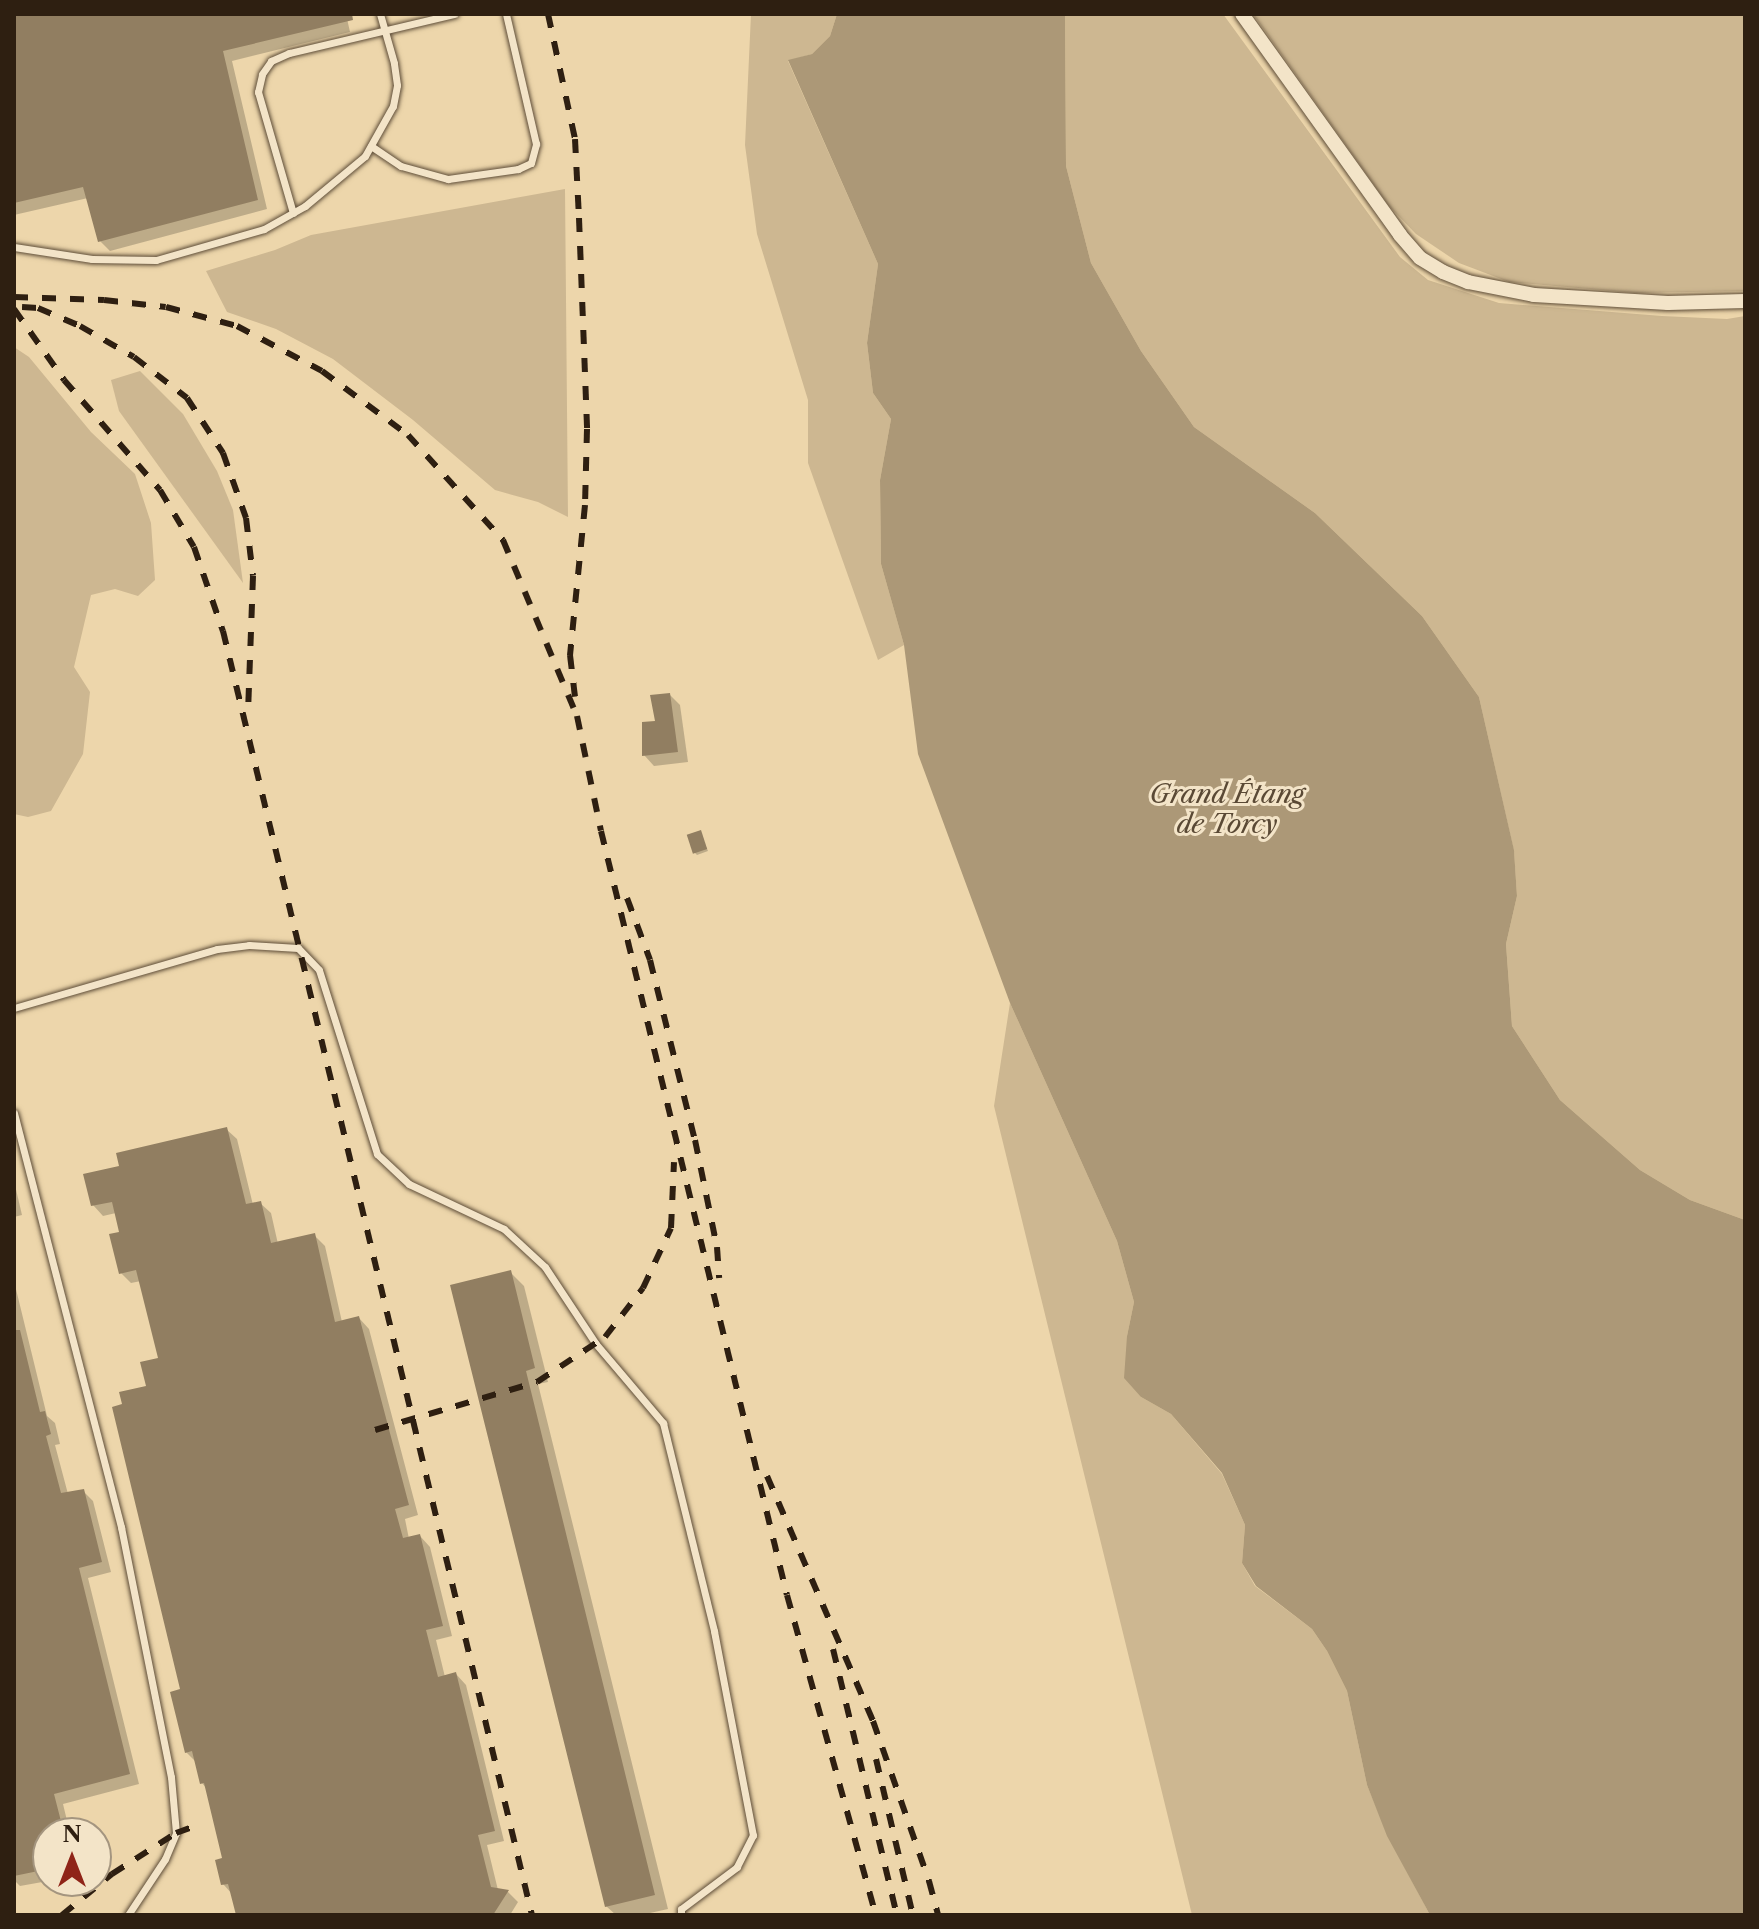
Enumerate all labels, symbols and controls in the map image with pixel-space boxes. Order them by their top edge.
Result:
water label: Grand Étang de Torcy [1150,779,1304,840]
north arrow [32,1817,112,1897]
text: N [62,1821,82,1848]

